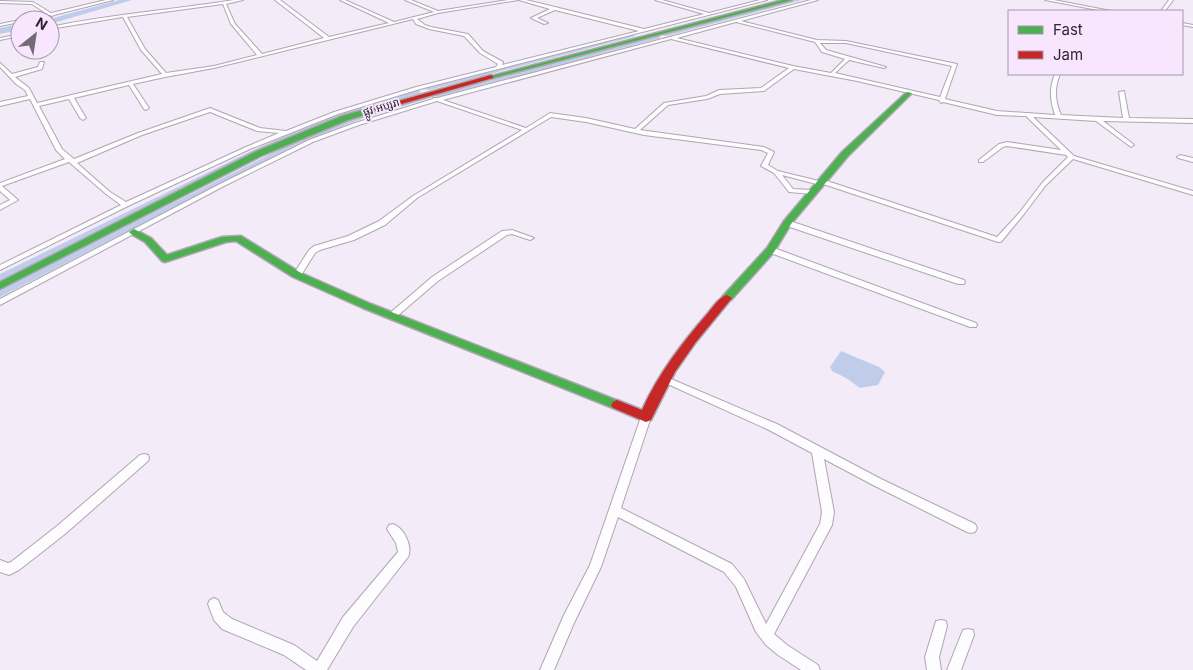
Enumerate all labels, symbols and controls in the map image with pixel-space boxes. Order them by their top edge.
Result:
north arrow [10,10,60,60]
legend [1008,10,1183,75]
text: N [33,13,51,33]
text: Fast [1053,20,1083,39]
text: Jam [1053,45,1083,64]
street label: ផ្លូវ អប្សរា [361,95,402,122]

